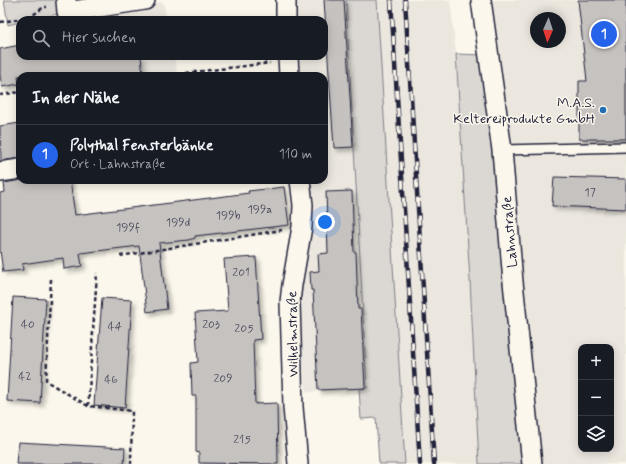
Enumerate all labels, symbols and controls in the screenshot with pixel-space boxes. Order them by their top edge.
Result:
north arrow [530,12,566,48]
search box [16,16,328,60]
pin: 1 [591,19,617,49]
icon: search [30,27,52,49]
text: Hier suchen [62,28,136,48]
text: In der Nähe [32,87,120,109]
place label: M.A.S. Keltereiprodukte GmbH [453,94,595,128]
marker: M.A.S. Keltereiprodukte GmbH [598,105,608,115]
text: Polythal Fensterbänke [70,136,213,156]
text: 1 [42,146,48,163]
text: 110 m [279,146,312,163]
text: Ort · Lahnstraße [70,156,165,173]
house number: 17 [584,185,596,201]
street label: Lahnstraße [498,195,522,268]
house number: 199a [248,202,273,218]
house number: 199b [216,208,240,224]
your location [315,212,335,232]
house number: 199d [166,215,190,231]
house number: 199f [116,220,140,236]
house number: 201 [232,265,250,281]
street label: Wilhelmstraße [283,291,303,377]
house number: 40 [21,317,35,333]
house number: 203 [202,317,220,333]
house number: 44 [108,319,122,335]
house number: 205 [234,321,254,337]
map controls [578,344,614,452]
button: + [578,344,614,380]
house number: 42 [18,369,32,385]
house number: 209 [213,371,233,387]
house number: 46 [104,372,118,388]
button: − [578,380,614,416]
button: layers [578,416,614,452]
house number: 215 [233,432,251,448]

